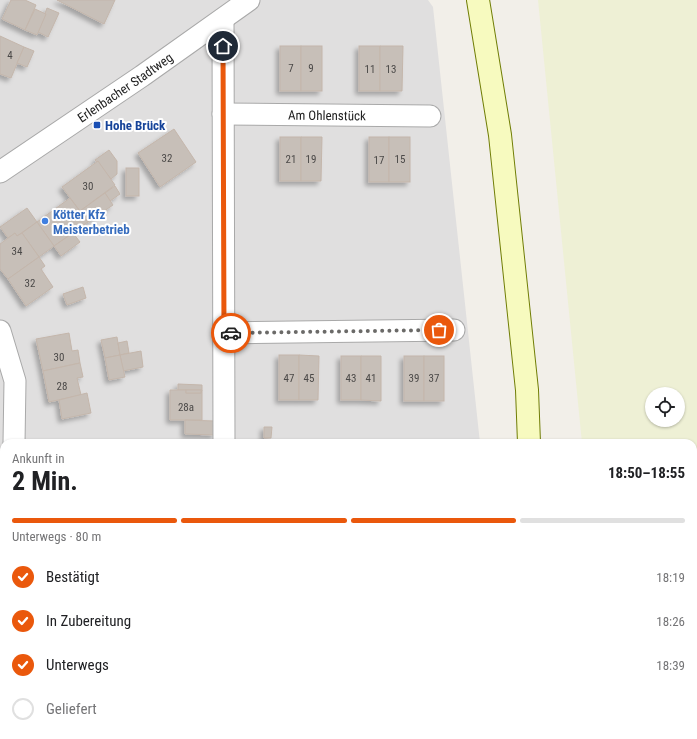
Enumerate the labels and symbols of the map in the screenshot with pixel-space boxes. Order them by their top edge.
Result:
pin [206,29,240,63]
house number: 4 [7,49,13,62]
street label: Erlenbacher Stadtweg [75,50,176,125]
house number: 7 [288,62,294,75]
house number: 9 [308,62,314,75]
house number: 11 [365,63,375,76]
house number: 13 [386,63,396,76]
street label: Am Ohlenstück [288,108,366,123]
place label: Hohe Brück [105,118,166,133]
marker: Hohe Brück [92,120,102,130]
house number: 32 [162,152,172,165]
house number: 21 [286,153,296,166]
house number: 19 [306,153,316,166]
house number: 15 [395,153,405,166]
house number: 17 [374,154,384,167]
house number: 30 [83,180,93,193]
place label: Kötter Kfz Meisterbetrieb [53,207,130,237]
marker: Kötter Kfz Meisterbetrieb [40,216,50,226]
house number: 34 [12,245,23,258]
house number: 32 [25,277,35,290]
courier [211,313,251,353]
pin [422,313,456,347]
house number: 30 [54,351,64,364]
house number: 47 [284,372,294,385]
house number: 45 [304,372,314,385]
house number: 43 [346,372,356,385]
house number: 41 [366,372,376,385]
house number: 39 [409,372,419,385]
house number: 37 [429,372,439,385]
house number: 28 [57,380,67,393]
house number: 28a [178,401,194,414]

